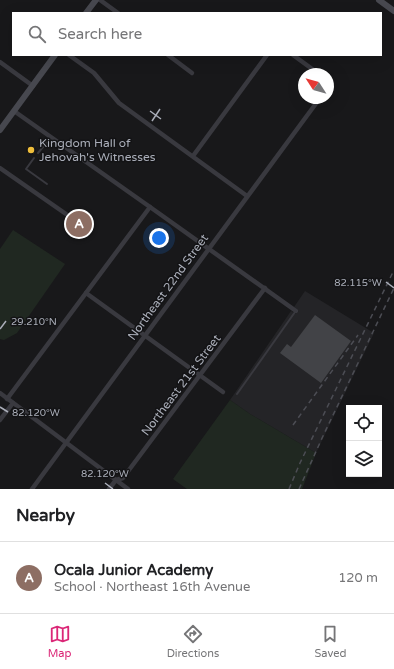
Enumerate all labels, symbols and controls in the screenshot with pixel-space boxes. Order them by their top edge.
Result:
search box [12,12,382,56]
icon: search [26,23,48,45]
text: Search here [58,25,142,43]
north arrow [298,68,334,104]
place label: Kingdom Hall of Jehovah's Witnesses [39,136,156,164]
marker: Kingdom Hall of Jehovah's Witnesses [26,145,36,155]
pin: A [66,209,92,239]
your location [149,228,169,248]
street label: Northeast 22nd Street [125,231,211,343]
text: 82.115°W [334,277,382,289]
text: 29.210°N [11,316,57,328]
street label: Northeast 21st Street [138,331,224,438]
map controls [346,405,382,477]
button: locate [346,405,382,441]
text: 82.120°W [12,407,60,419]
button: layers [346,441,382,477]
text: 82.120°W [81,468,129,480]
text: Nearby [16,505,75,526]
text: Ocala Junior Academy [54,561,213,579]
text: A [24,570,34,586]
text: 120 m [338,570,378,586]
text: School · Northeast 16th Avenue [54,579,250,595]
tab: Map [48,623,71,660]
tab: Directions [167,623,219,660]
tab: Saved [315,623,346,660]

